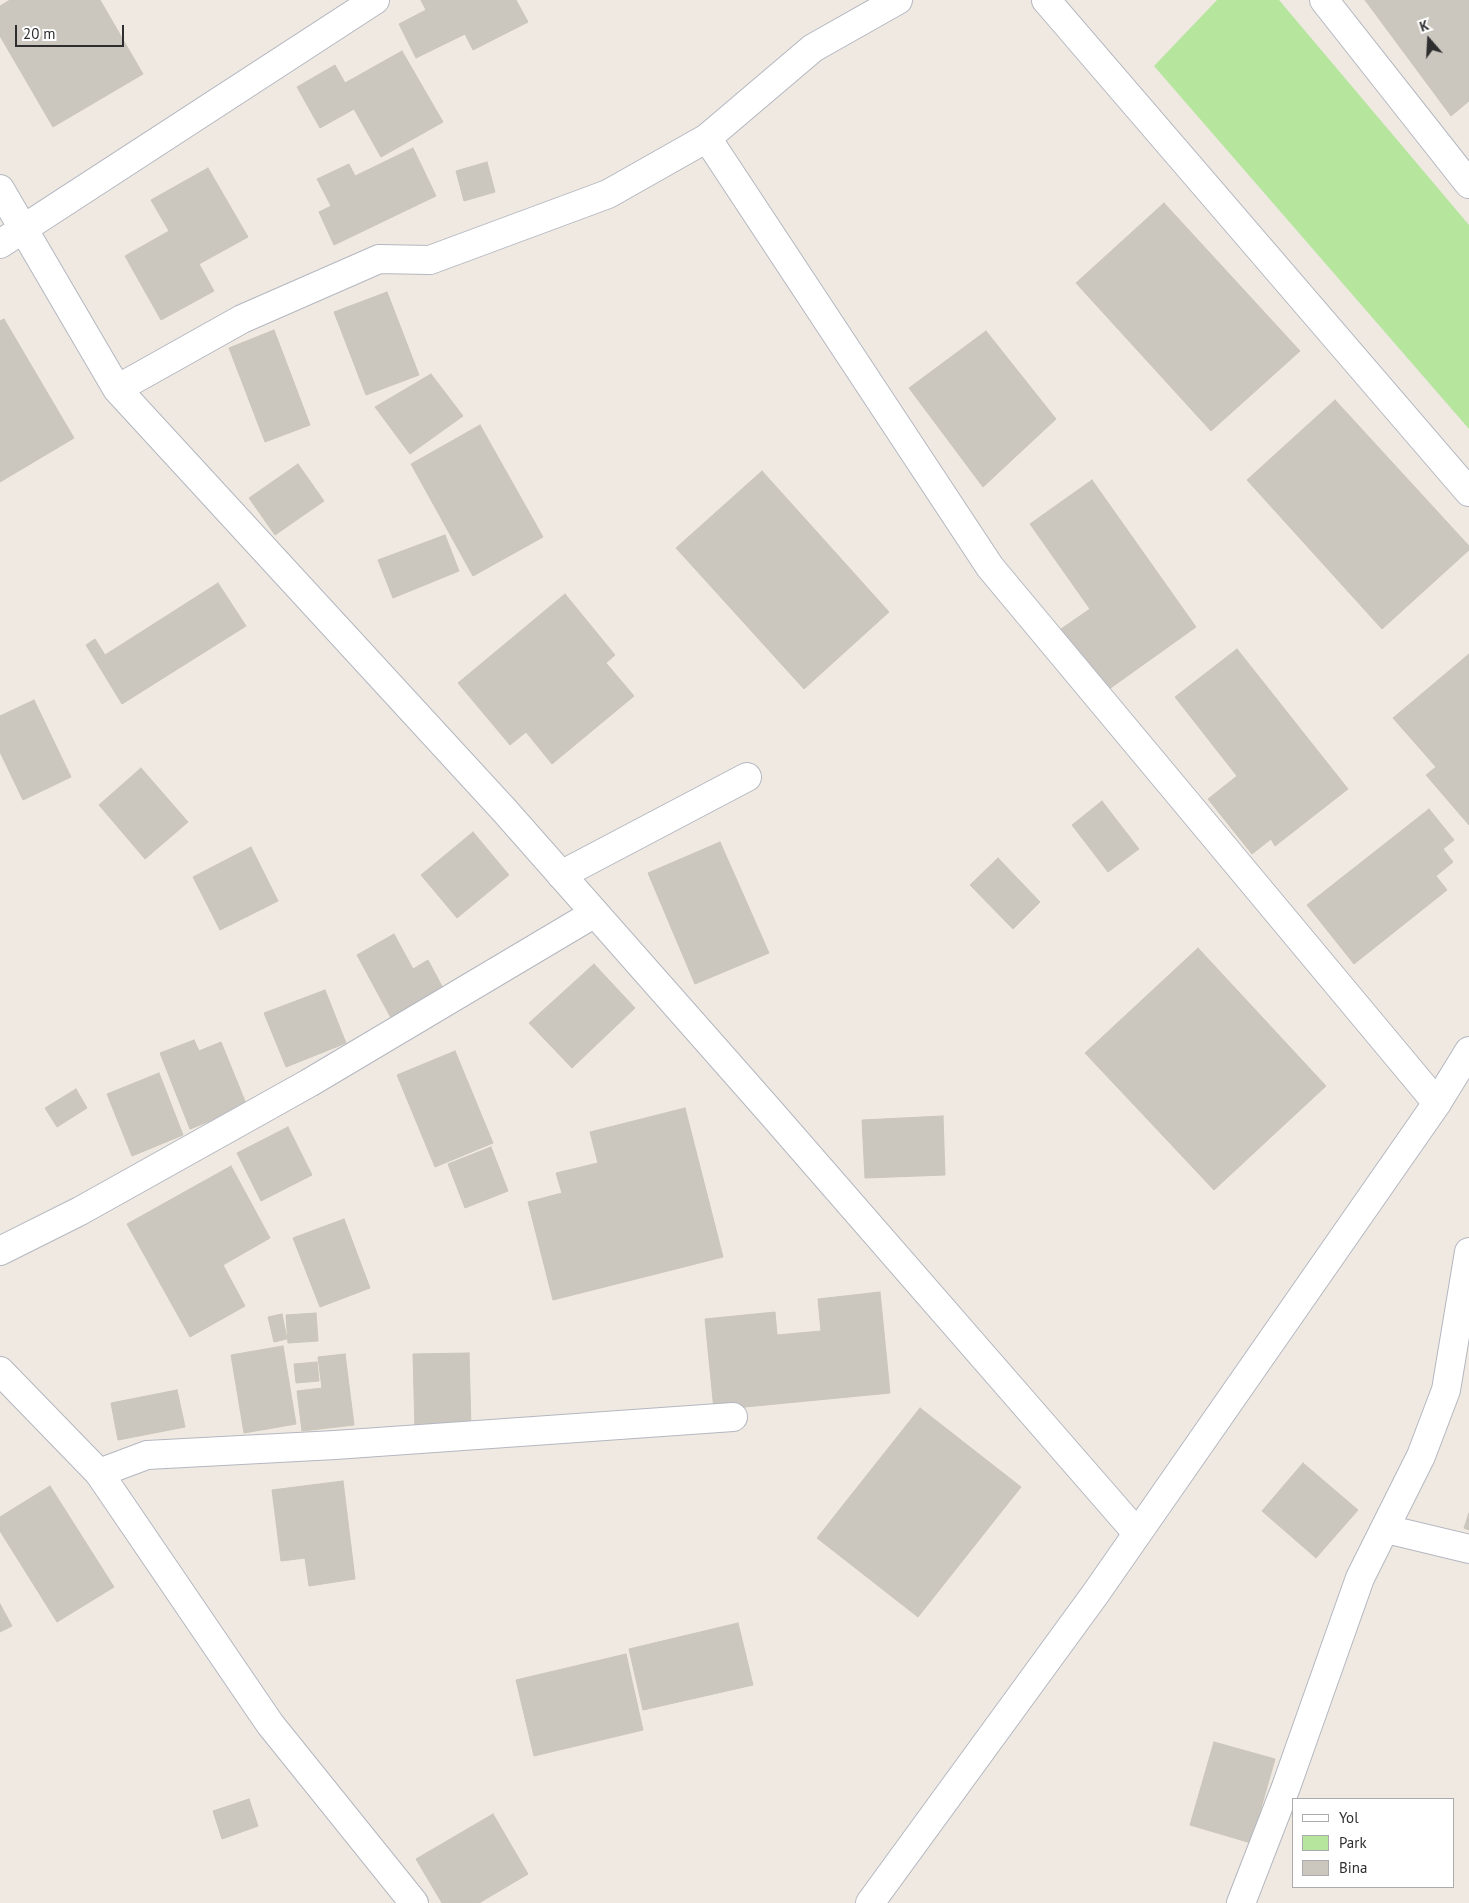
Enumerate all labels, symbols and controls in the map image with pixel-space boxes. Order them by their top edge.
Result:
scale bar [18,15,126,47]
north arrow [1404,15,1454,65]
text: K [1417,16,1431,36]
text: 20 m [23,24,56,43]
legend [1292,1798,1454,1888]
text: Yol [1339,1808,1359,1827]
text: Park [1339,1833,1367,1852]
text: Bina [1339,1858,1367,1877]

